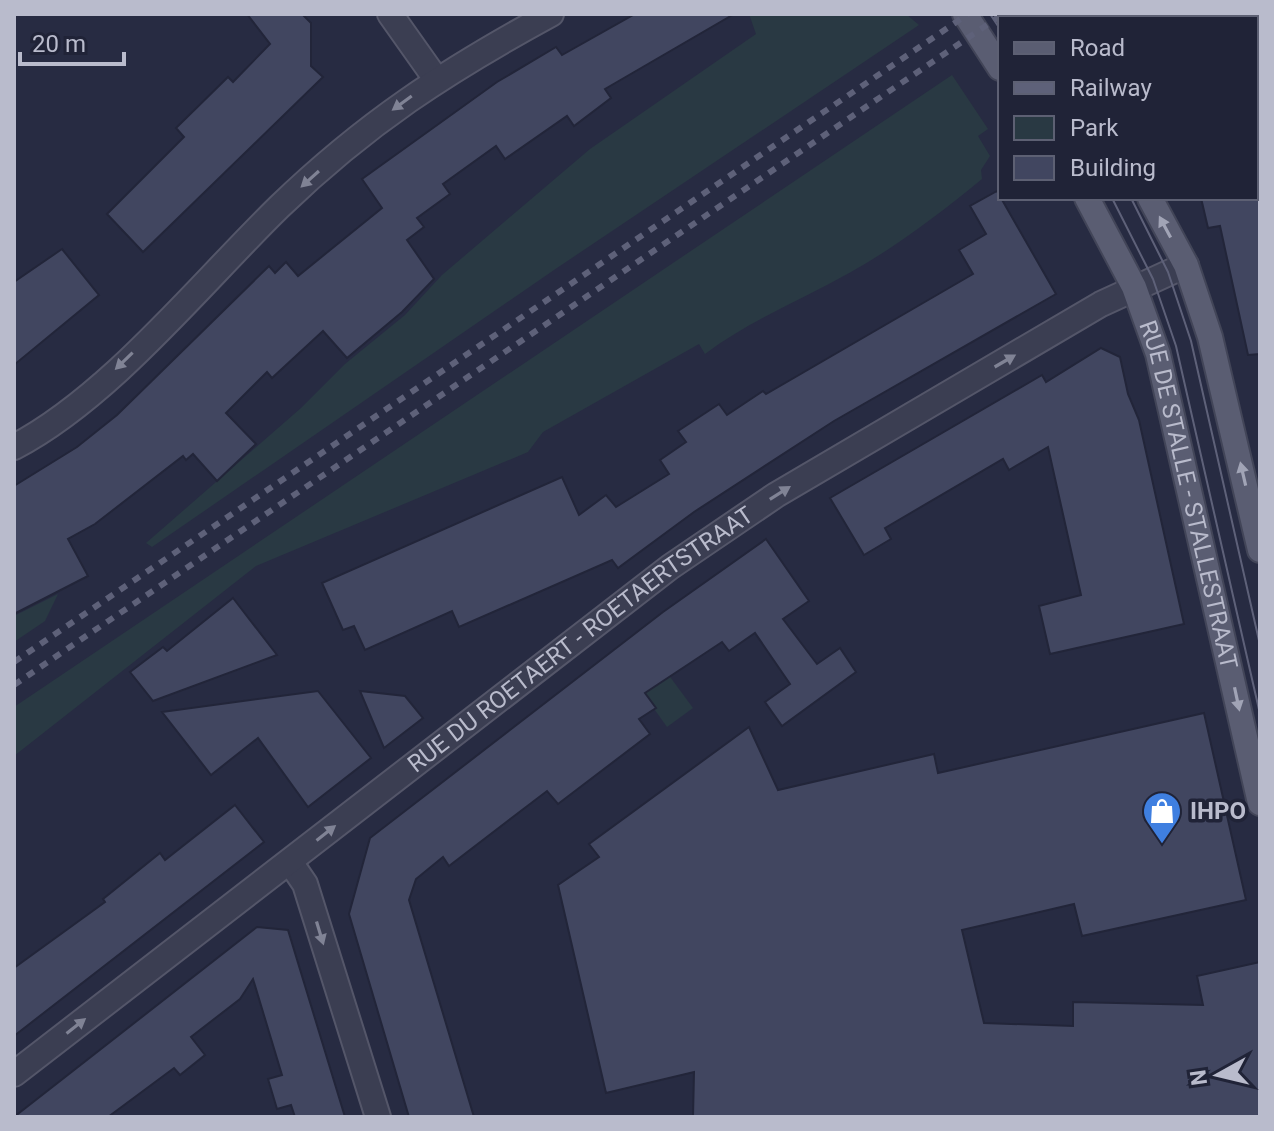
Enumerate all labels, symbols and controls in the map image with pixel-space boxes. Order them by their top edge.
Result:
scale bar [20,16,124,66]
legend [998,16,1258,200]
text: 20 m [32,30,86,58]
text: Road [1070,34,1125,62]
text: Railway [1070,74,1152,102]
one-way arrow [391,95,412,110]
text: Park [1070,114,1119,142]
text: Building [1070,154,1156,182]
one-way arrow [301,170,320,188]
one-way arrow [1159,216,1172,239]
street label: RUE DE STALLE - STALLESTRAAT [1133,317,1243,672]
one-way arrow [115,351,134,370]
one-way arrow [993,354,1016,368]
one-way arrow [1236,461,1249,486]
one-way arrow [769,486,791,500]
street label: RUE DU ROETAERT - ROETAERTSTRAAT [402,501,758,778]
one-way arrow [1231,687,1244,712]
shop icon: IHPO [1141,790,1183,845]
place label: IHPO [1190,797,1246,825]
one-way arrow [316,826,336,842]
one-way arrow [314,921,327,945]
one-way arrow [66,1018,86,1034]
north arrow [1178,1035,1258,1115]
text: N [1185,1068,1212,1087]

